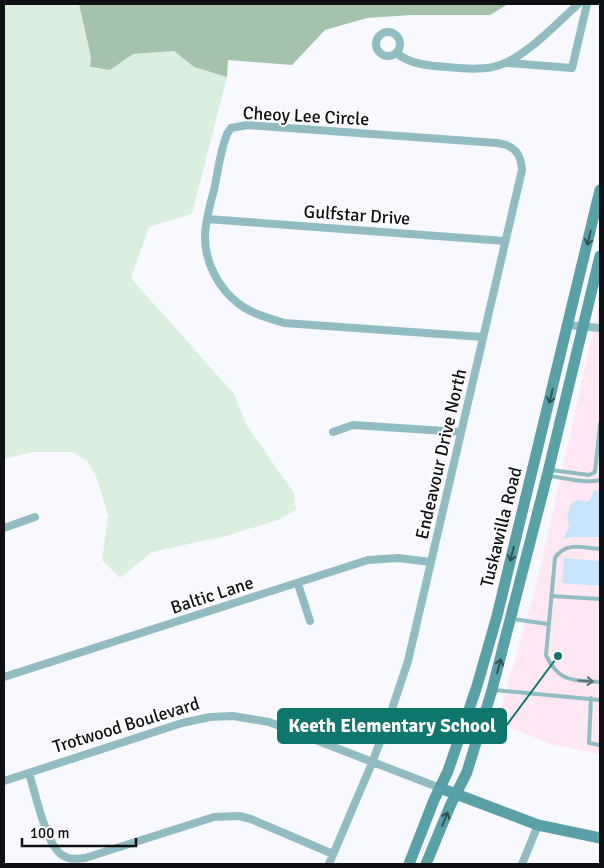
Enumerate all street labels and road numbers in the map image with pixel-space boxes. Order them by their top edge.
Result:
street label: Cheoy Lee Circle [242,102,370,130]
street label: Gulfstar Drive [303,200,411,230]
street label: Endeavour Drive North [411,367,471,541]
street label: Tuskawilla Road [475,465,527,589]
street label: Baltic Lane [168,571,256,619]
street label: Trotwood Boulevard [50,692,202,758]

